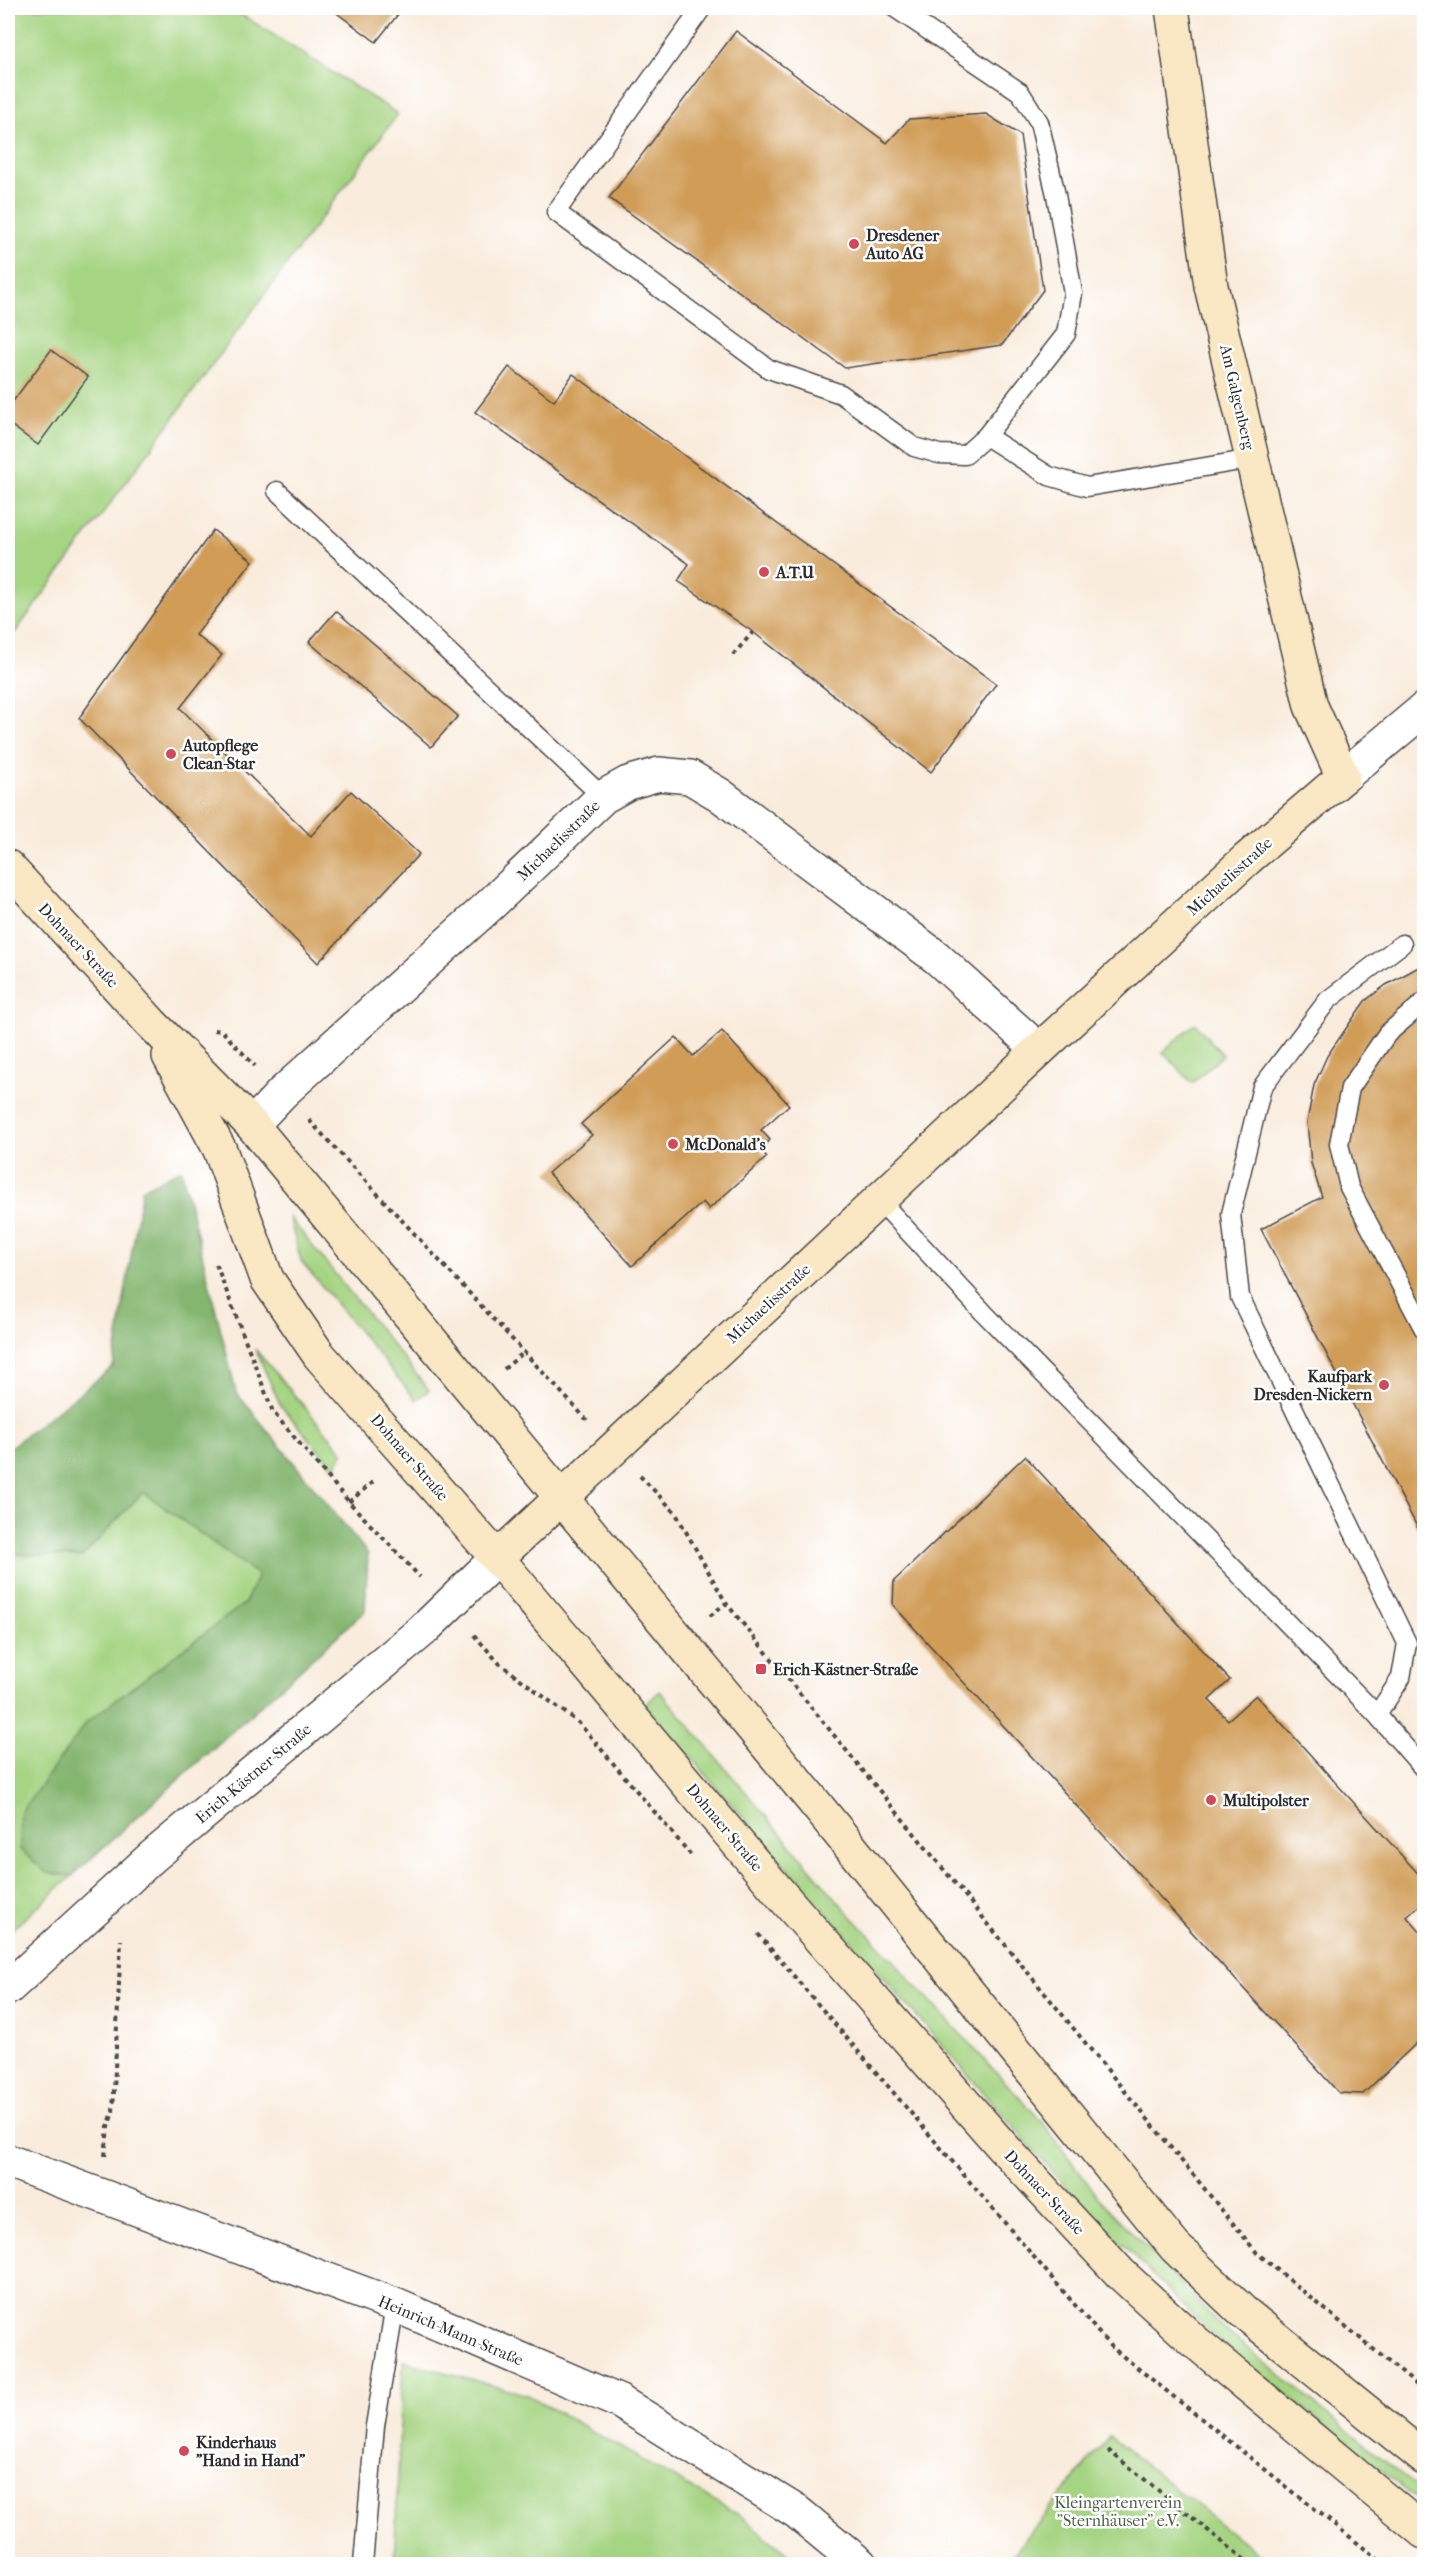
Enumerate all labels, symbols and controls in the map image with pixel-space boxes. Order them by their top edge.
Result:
place label: Dresdener Auto AG [865,226,940,263]
marker: Dresdener Auto AG [847,237,861,251]
street label: Am Galgenberg [1216,342,1259,452]
place label: A.T.U [775,563,815,582]
marker: A.T.U [757,565,771,579]
place label: Autopflege Clean-Star [182,736,258,773]
marker: Autopflege Clean-Star [164,747,178,761]
street label: Michaelisstraße [513,796,604,885]
street label: Michaelisstraße [1183,833,1276,920]
street label: Dohnaer Straße [35,899,123,992]
place label: McDonald's [684,1135,766,1154]
marker: McDonald's [666,1137,680,1151]
street label: Michaelisstraße [722,1260,814,1347]
place label: Kaufpark Dresden-Nickern [1254,1367,1373,1404]
marker: Kaufpark Dresden-Nickern [1377,1378,1391,1392]
street label: Dohnaer Straße [367,1410,453,1505]
place label: Erich-Kästner-Straße [773,1660,918,1679]
marker: Erich-Kästner-Straße [754,1662,768,1676]
street label: Erich-Kästner-Straße [192,1719,315,1827]
street label: Dohnaer Straße [682,1780,767,1875]
place label: Multipolster [1222,1791,1310,1811]
marker: Multipolster [1204,1793,1218,1807]
street label: Dohnaer Straße [1001,2146,1089,2239]
street label: Heinrich-Mann-Straße [375,2291,526,2370]
place label: Kinderhaus "Hand in Hand" [196,2433,306,2470]
marker: Kinderhaus "Hand in Hand" [177,2444,191,2458]
park label: Kleingartenverein "Sternhäuser" e.V. [1054,2493,1182,2530]

